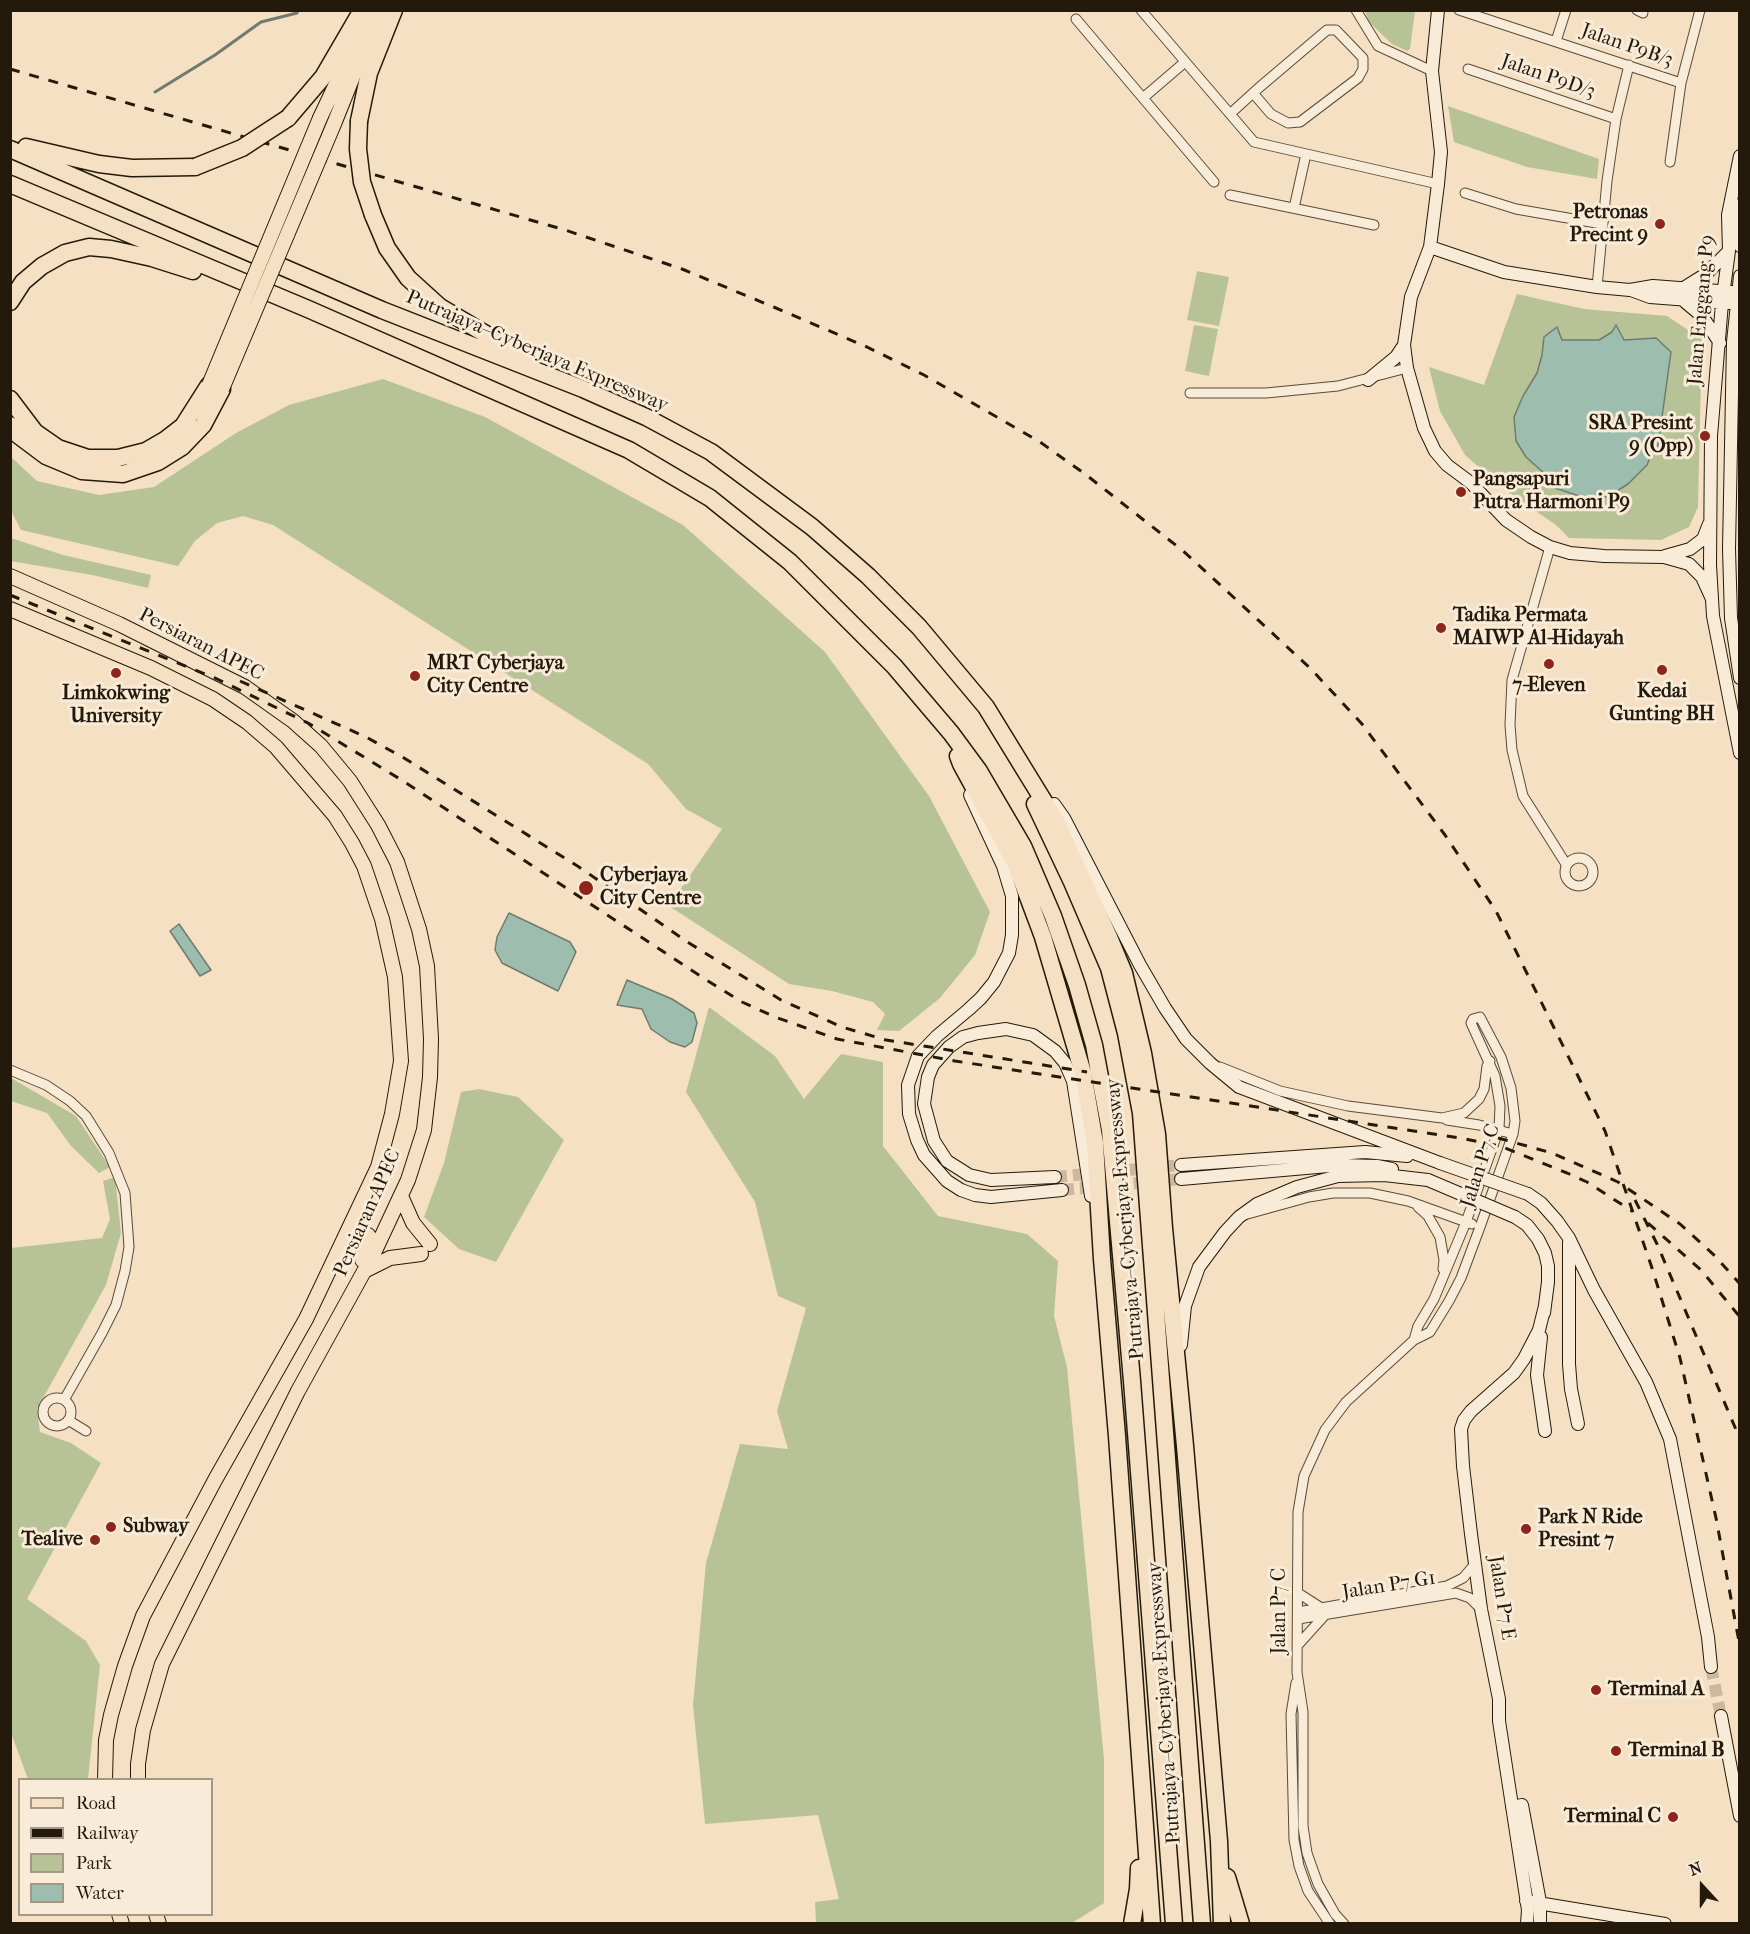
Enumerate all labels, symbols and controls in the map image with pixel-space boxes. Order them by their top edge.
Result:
street label: Jalan P9B/3 [1578,19,1676,73]
street label: Jalan P9D/3 [1498,50,1598,104]
place label: Petronas Precint 9 [1570,201,1648,248]
marker: Petronas Precint 9 [1653,217,1667,231]
street label: Jalan Enggang P9 [1683,234,1721,386]
street label: Putrajaya–Cyberjaya Expressway [402,286,672,418]
place label: SRA Presint 9 (Opp) [1589,412,1693,459]
marker: SRA Presint 9 (Opp) [1698,429,1712,443]
place label: Pangsapuri Putra Harmoni P9 [1473,468,1630,515]
marker: Pangsapuri Putra Harmoni P9 [1454,485,1468,499]
street label: Persiaran APEC [135,603,267,687]
place label: Tadika Permata MAIWP Al-Hidayah [1453,604,1624,651]
marker: Tadika Permata MAIWP Al-Hidayah [1434,621,1448,635]
place label: MRT Cyberjaya City Centre [427,652,564,699]
marker: 7-Eleven [1542,657,1556,671]
marker: Kedai Gunting BH [1655,663,1669,677]
marker: Limkokwing University [109,666,123,680]
marker: MRT Cyberjaya City Centre [408,669,422,683]
place label: 7-Eleven [1512,674,1586,698]
place label: Kedai Gunting BH [1609,680,1715,727]
place label: Limkokwing University [62,682,170,729]
place label: Cyberjaya City Centre [600,864,701,911]
marker: Cyberjaya City Centre [577,879,595,897]
street label: Putrajaya–Cyberjaya Expressway [1102,1077,1150,1361]
street label: Jalan P7 C [1456,1121,1506,1211]
street label: Persiaran APEC [329,1146,407,1280]
place label: Park N Ride Presint 7 [1538,1506,1643,1553]
place label: Subway [123,1515,189,1539]
marker: Subway [104,1520,118,1534]
marker: Park N Ride Presint 7 [1519,1522,1533,1536]
place label: Tealive [21,1528,83,1552]
marker: Tealive [88,1533,102,1547]
street label: Jalan P7 E [1482,1554,1520,1642]
street label: Putrajaya–Cyberjaya Expressway [1143,1561,1187,1845]
street label: Jalan P7 G1 [1341,1567,1437,1605]
street label: Jalan P7 C [1268,1568,1292,1654]
place label: Terminal A [1608,1678,1704,1702]
marker: Terminal A [1589,1683,1603,1697]
place label: Terminal B [1628,1739,1724,1763]
marker: Terminal B [1609,1744,1623,1758]
legend [18,1778,213,1916]
text: Road [76,1793,116,1814]
place label: Terminal C [1564,1805,1661,1829]
marker: Terminal C [1666,1810,1680,1824]
text: Railway [76,1823,139,1844]
text: Park [76,1853,112,1874]
north arrow [1672,1856,1732,1916]
text: N [1686,1858,1704,1880]
text: Water [76,1883,124,1904]

